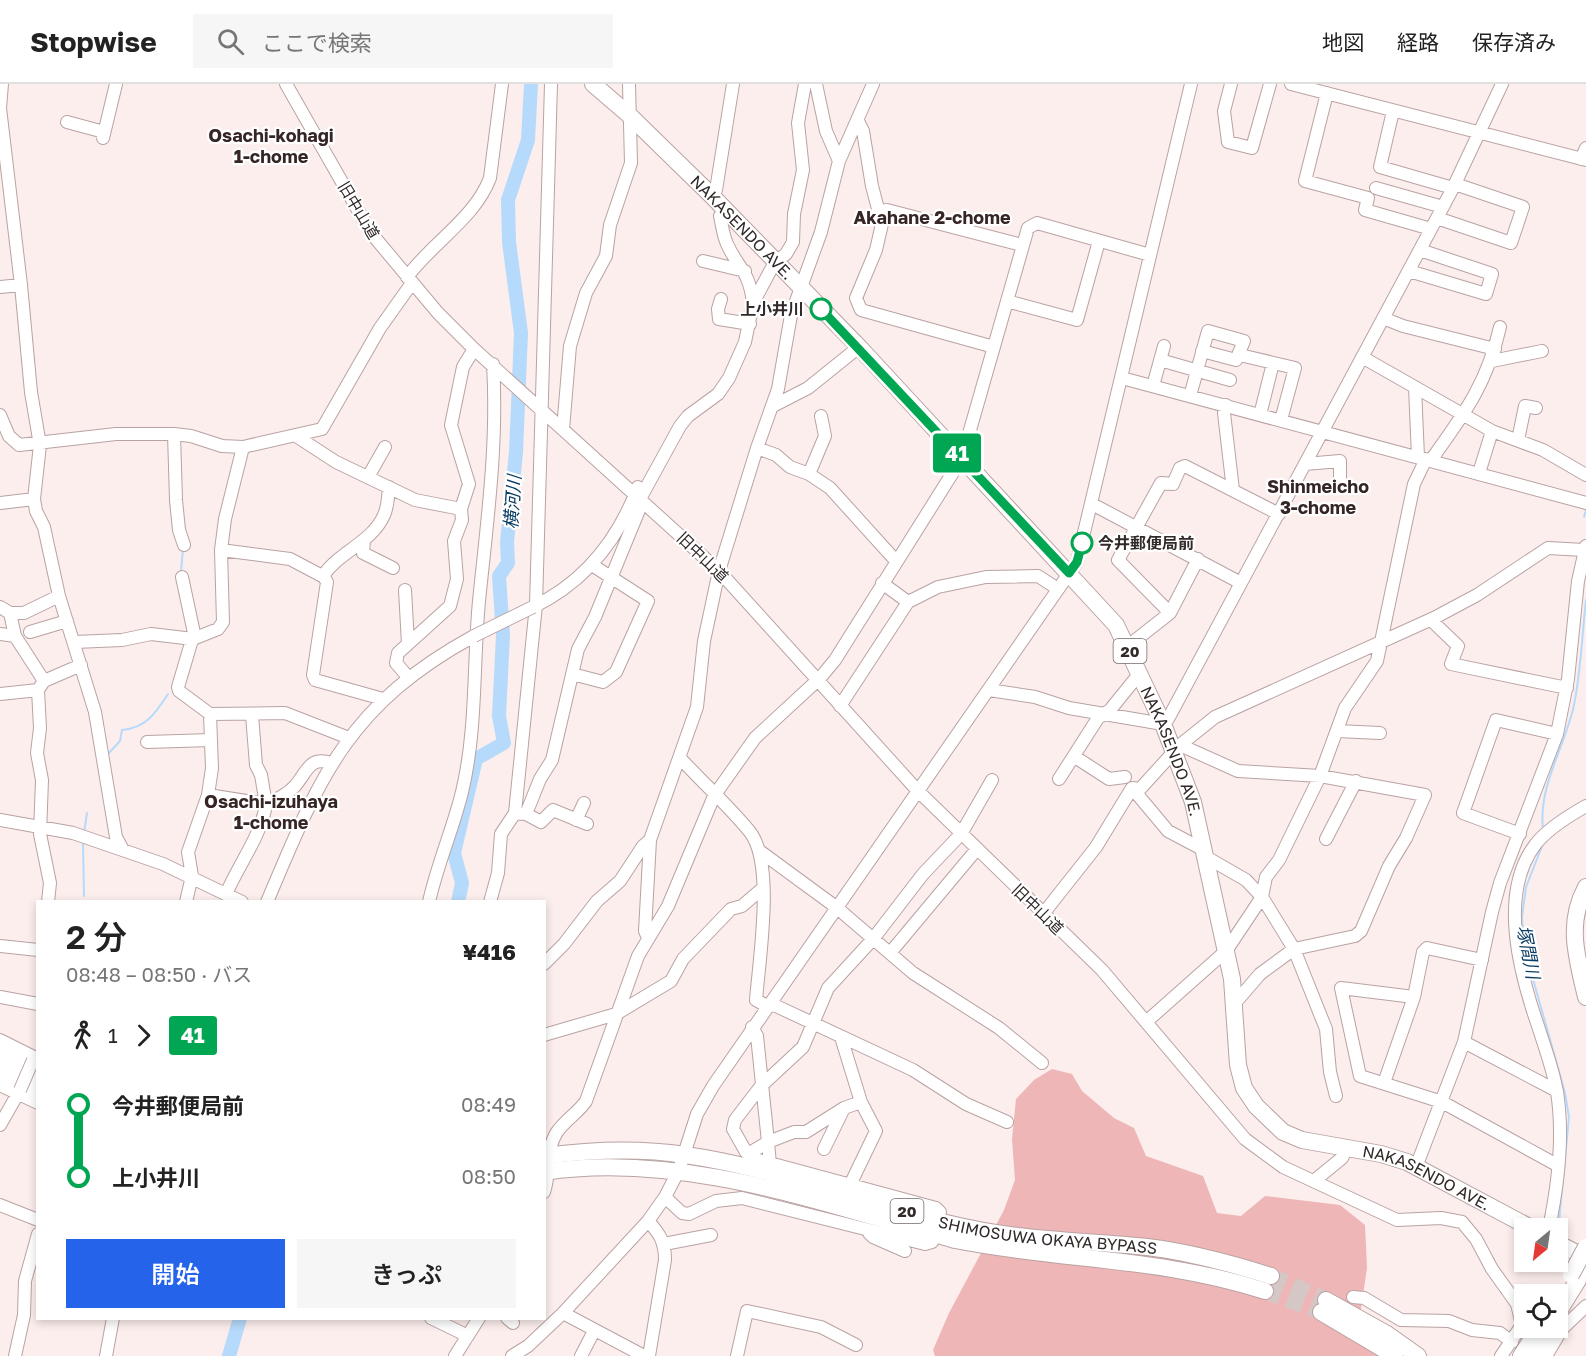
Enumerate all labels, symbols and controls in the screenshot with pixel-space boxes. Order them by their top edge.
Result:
search box [193,14,613,68]
text: Stopwise [30,25,157,58]
icon: search [214,25,247,58]
text: ここで検索 [262,29,372,56]
text: 地図 [1322,29,1364,55]
text: 経路 [1397,29,1439,55]
text: 保存済み [1472,29,1556,55]
district label: Osachi-kohagi 1-chome [208,124,334,167]
street label: NAKASENDO AVE. [687,171,798,284]
street label: 旧中山道 [334,177,384,243]
district label: Akahane 2-chome [853,206,1011,228]
marker: 上小井川 [810,298,832,320]
place label: 上小井川 [740,299,804,319]
line badge: 41 [930,434,984,472]
text: 41 [945,440,969,466]
water label: 横河川 [499,472,525,530]
district label: Shinmeicho 3-chome [1267,475,1369,518]
street label: 旧中山道 [673,528,733,586]
marker: 今井郵便局前 [1071,532,1093,554]
place label: 今井郵便局前 [1098,533,1194,553]
road number: 20 [1114,639,1146,663]
street label: NAKASENDO AVE. [1136,683,1206,818]
district label: Osachi-izuhaya 1-chome [204,790,338,833]
street label: 旧中山道 [1008,880,1068,938]
text: 2 分 [66,917,127,956]
water label: 塚間川 [1513,923,1545,983]
text: ¥416 [462,938,516,965]
text: 08:48 – 08:50 · バス [66,962,252,986]
icon: walk [66,1019,99,1052]
icon: forward [127,1019,160,1052]
text: 41 [181,1022,205,1048]
text: 1 [108,1023,118,1047]
text: 今井郵便局前 [112,1092,244,1119]
text: 08:49 [461,1092,516,1116]
street label: NAKASENDO AVE. [1361,1141,1494,1215]
text: 上小井川 [112,1164,200,1191]
text: 08:50 [461,1164,516,1188]
road number: 20 [890,1199,924,1223]
street label: SHIMOSUWA OKAYA BYPASS [936,1211,1158,1258]
north arrow [1514,1218,1568,1272]
map controls [1514,1218,1568,1338]
button: 開始 [66,1239,285,1308]
button: きっぷ [297,1239,516,1308]
button: locate [1514,1284,1568,1338]

